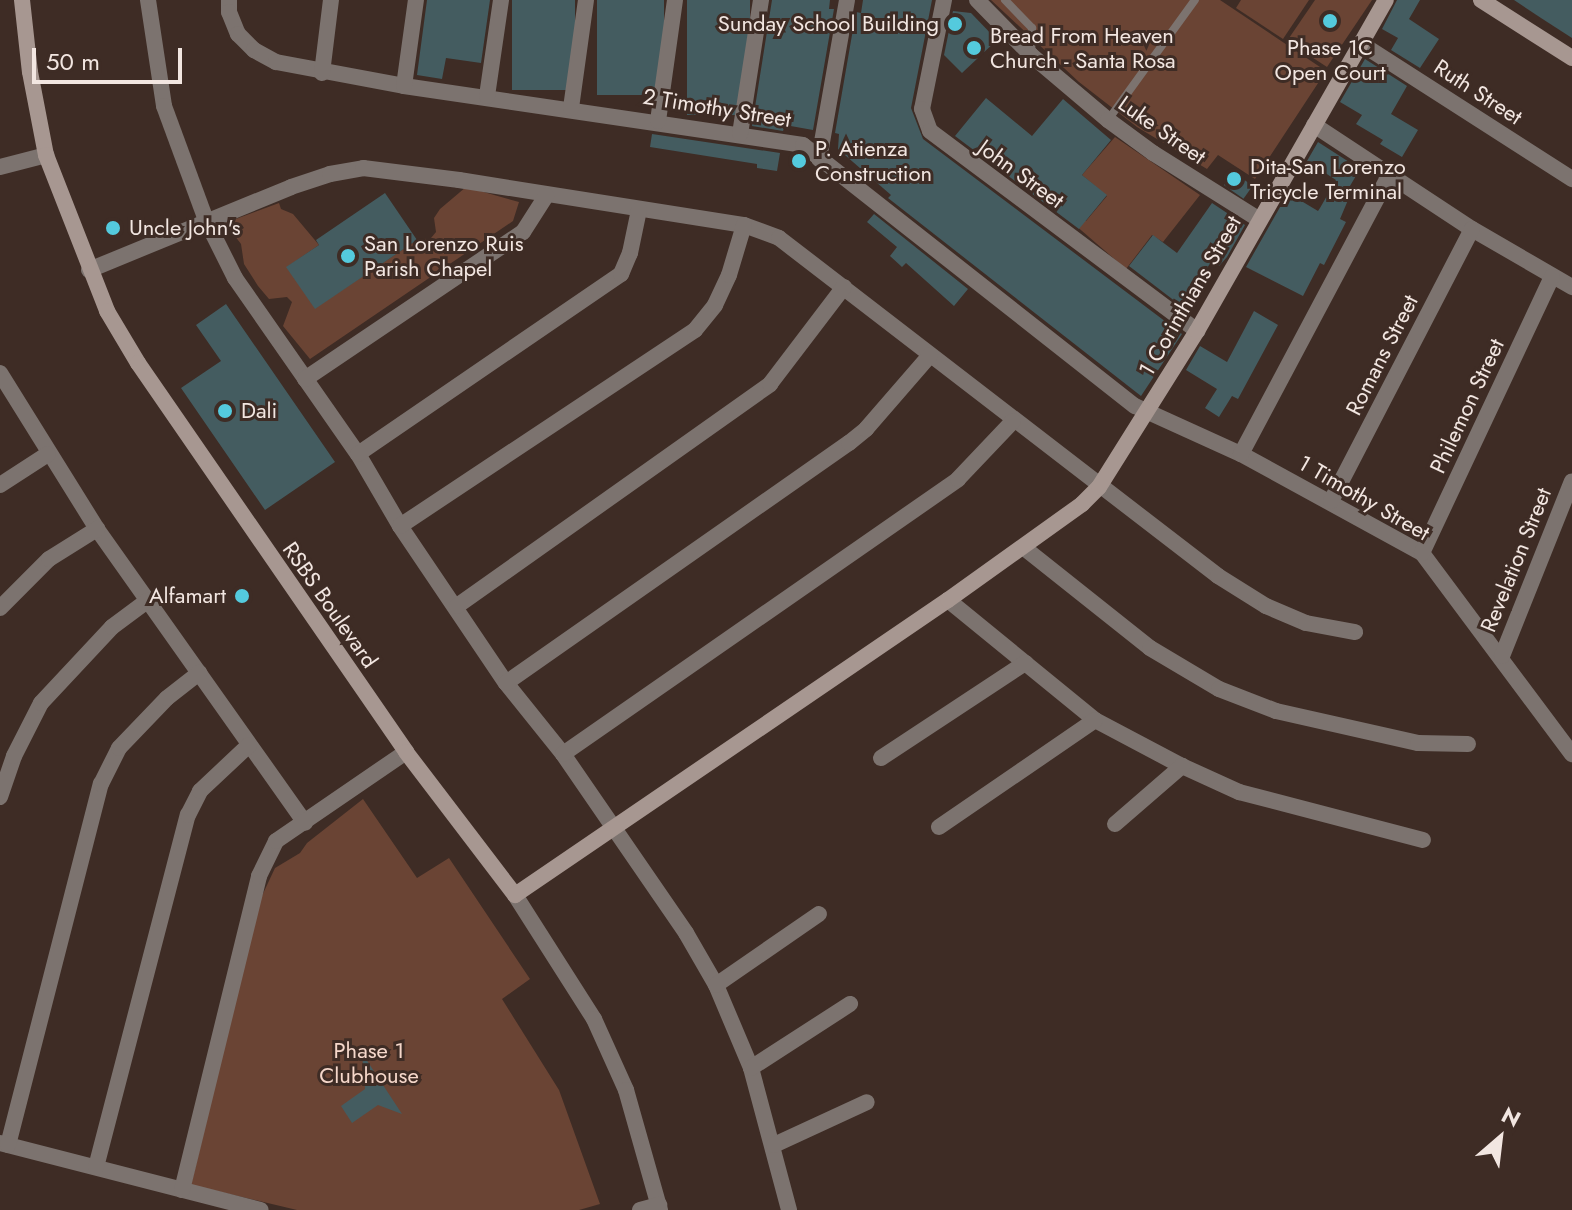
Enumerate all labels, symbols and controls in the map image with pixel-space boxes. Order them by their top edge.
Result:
place label: Sunday School Building [718,11,939,37]
marker: Phase 1C Open Court [1321,12,1339,30]
marker: Sunday School Building [946,15,964,33]
place label: Bread From Heaven Church - Santa Rosa [990,22,1176,74]
scale bar [36,32,186,82]
place label: Phase 1C Open Court [1275,34,1385,86]
marker: Bread From Heaven Church - Santa Rosa [965,39,983,57]
text: 50 m [46,44,100,79]
street label: Ruth Street [1429,54,1527,130]
street label: 2 Timothy Street [641,83,793,133]
street label: Luke Street [1113,90,1211,170]
street label: John Street [973,134,1069,214]
place label: P. Atienza Construction [815,135,932,186]
marker: P. Atienza Construction [790,152,808,170]
place label: Dita-San Lorenzo Tricycle Terminal [1250,153,1406,204]
marker: Dita-San Lorenzo Tricycle Terminal [1225,170,1243,188]
street label: 1 Corinthians Street [1133,211,1247,381]
place label: Uncle John's [129,215,240,241]
marker: Uncle John's [104,219,122,237]
place label: San Lorenzo Ruis Parish Chapel [364,230,524,282]
marker: San Lorenzo Ruis Parish Chapel [339,247,357,265]
street label: Romans Street [1340,290,1424,420]
street label: Philemon Street [1424,334,1510,478]
place label: Dali [241,398,277,424]
marker: Dali [216,402,234,420]
street label: 1 Timothy Street [1294,450,1434,546]
street label: Revelation Street [1475,484,1557,636]
street label: RSBS Boulevard [277,537,383,673]
place label: Alfamart [149,583,226,609]
marker: Alfamart [233,587,251,605]
park label: Phase 1 Clubhouse [319,1037,419,1088]
north arrow [1460,1098,1540,1178]
text: N [1496,1099,1526,1135]

